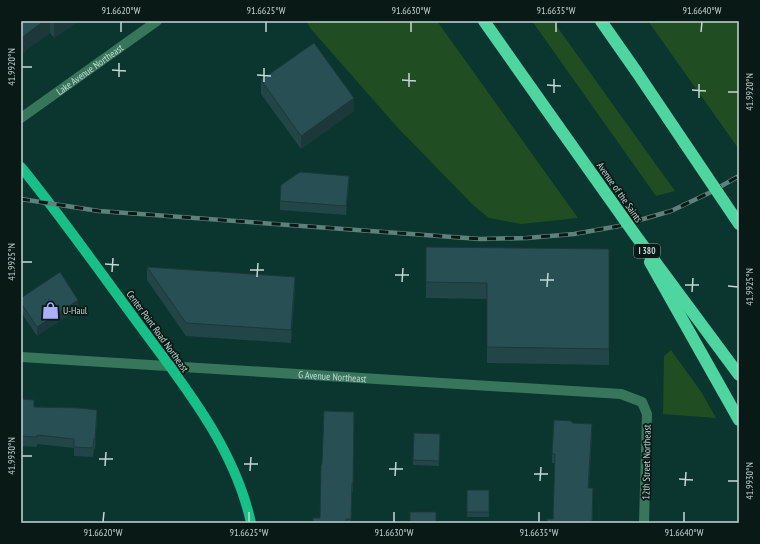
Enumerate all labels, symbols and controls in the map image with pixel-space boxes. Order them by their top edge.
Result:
text: 91.6620°W [102,4,141,17]
text: 91.6625°W [247,4,286,17]
text: 91.6630°W [392,4,431,17]
text: 91.6635°W [537,4,576,17]
text: 91.6640°W [683,4,722,17]
street label: Lake Avenue Northeast [54,41,126,98]
text: 41.9920°N [5,48,18,86]
text: 41.9920°N [743,73,756,111]
street label: Avenue of the Saints [594,160,646,225]
text: 41.9925°N [5,243,18,281]
road number: I 380 [634,244,660,258]
text: 41.9925°N [743,268,756,306]
street label: Center Point Road Northeast [124,288,192,375]
shop icon: U-Haul [40,300,60,320]
place label: U-Haul [63,304,88,317]
street label: G Avenue Northeast [298,368,367,385]
street label: 12th Street Northeast [639,424,654,500]
text: 41.9930°N [5,437,18,475]
text: 41.9930°N [743,462,756,500]
text: 91.6620°W [84,526,123,539]
text: 91.6625°W [230,526,269,539]
text: 91.6630°W [375,526,414,539]
text: 91.6635°W [520,526,559,539]
text: 91.6640°W [665,526,704,539]

